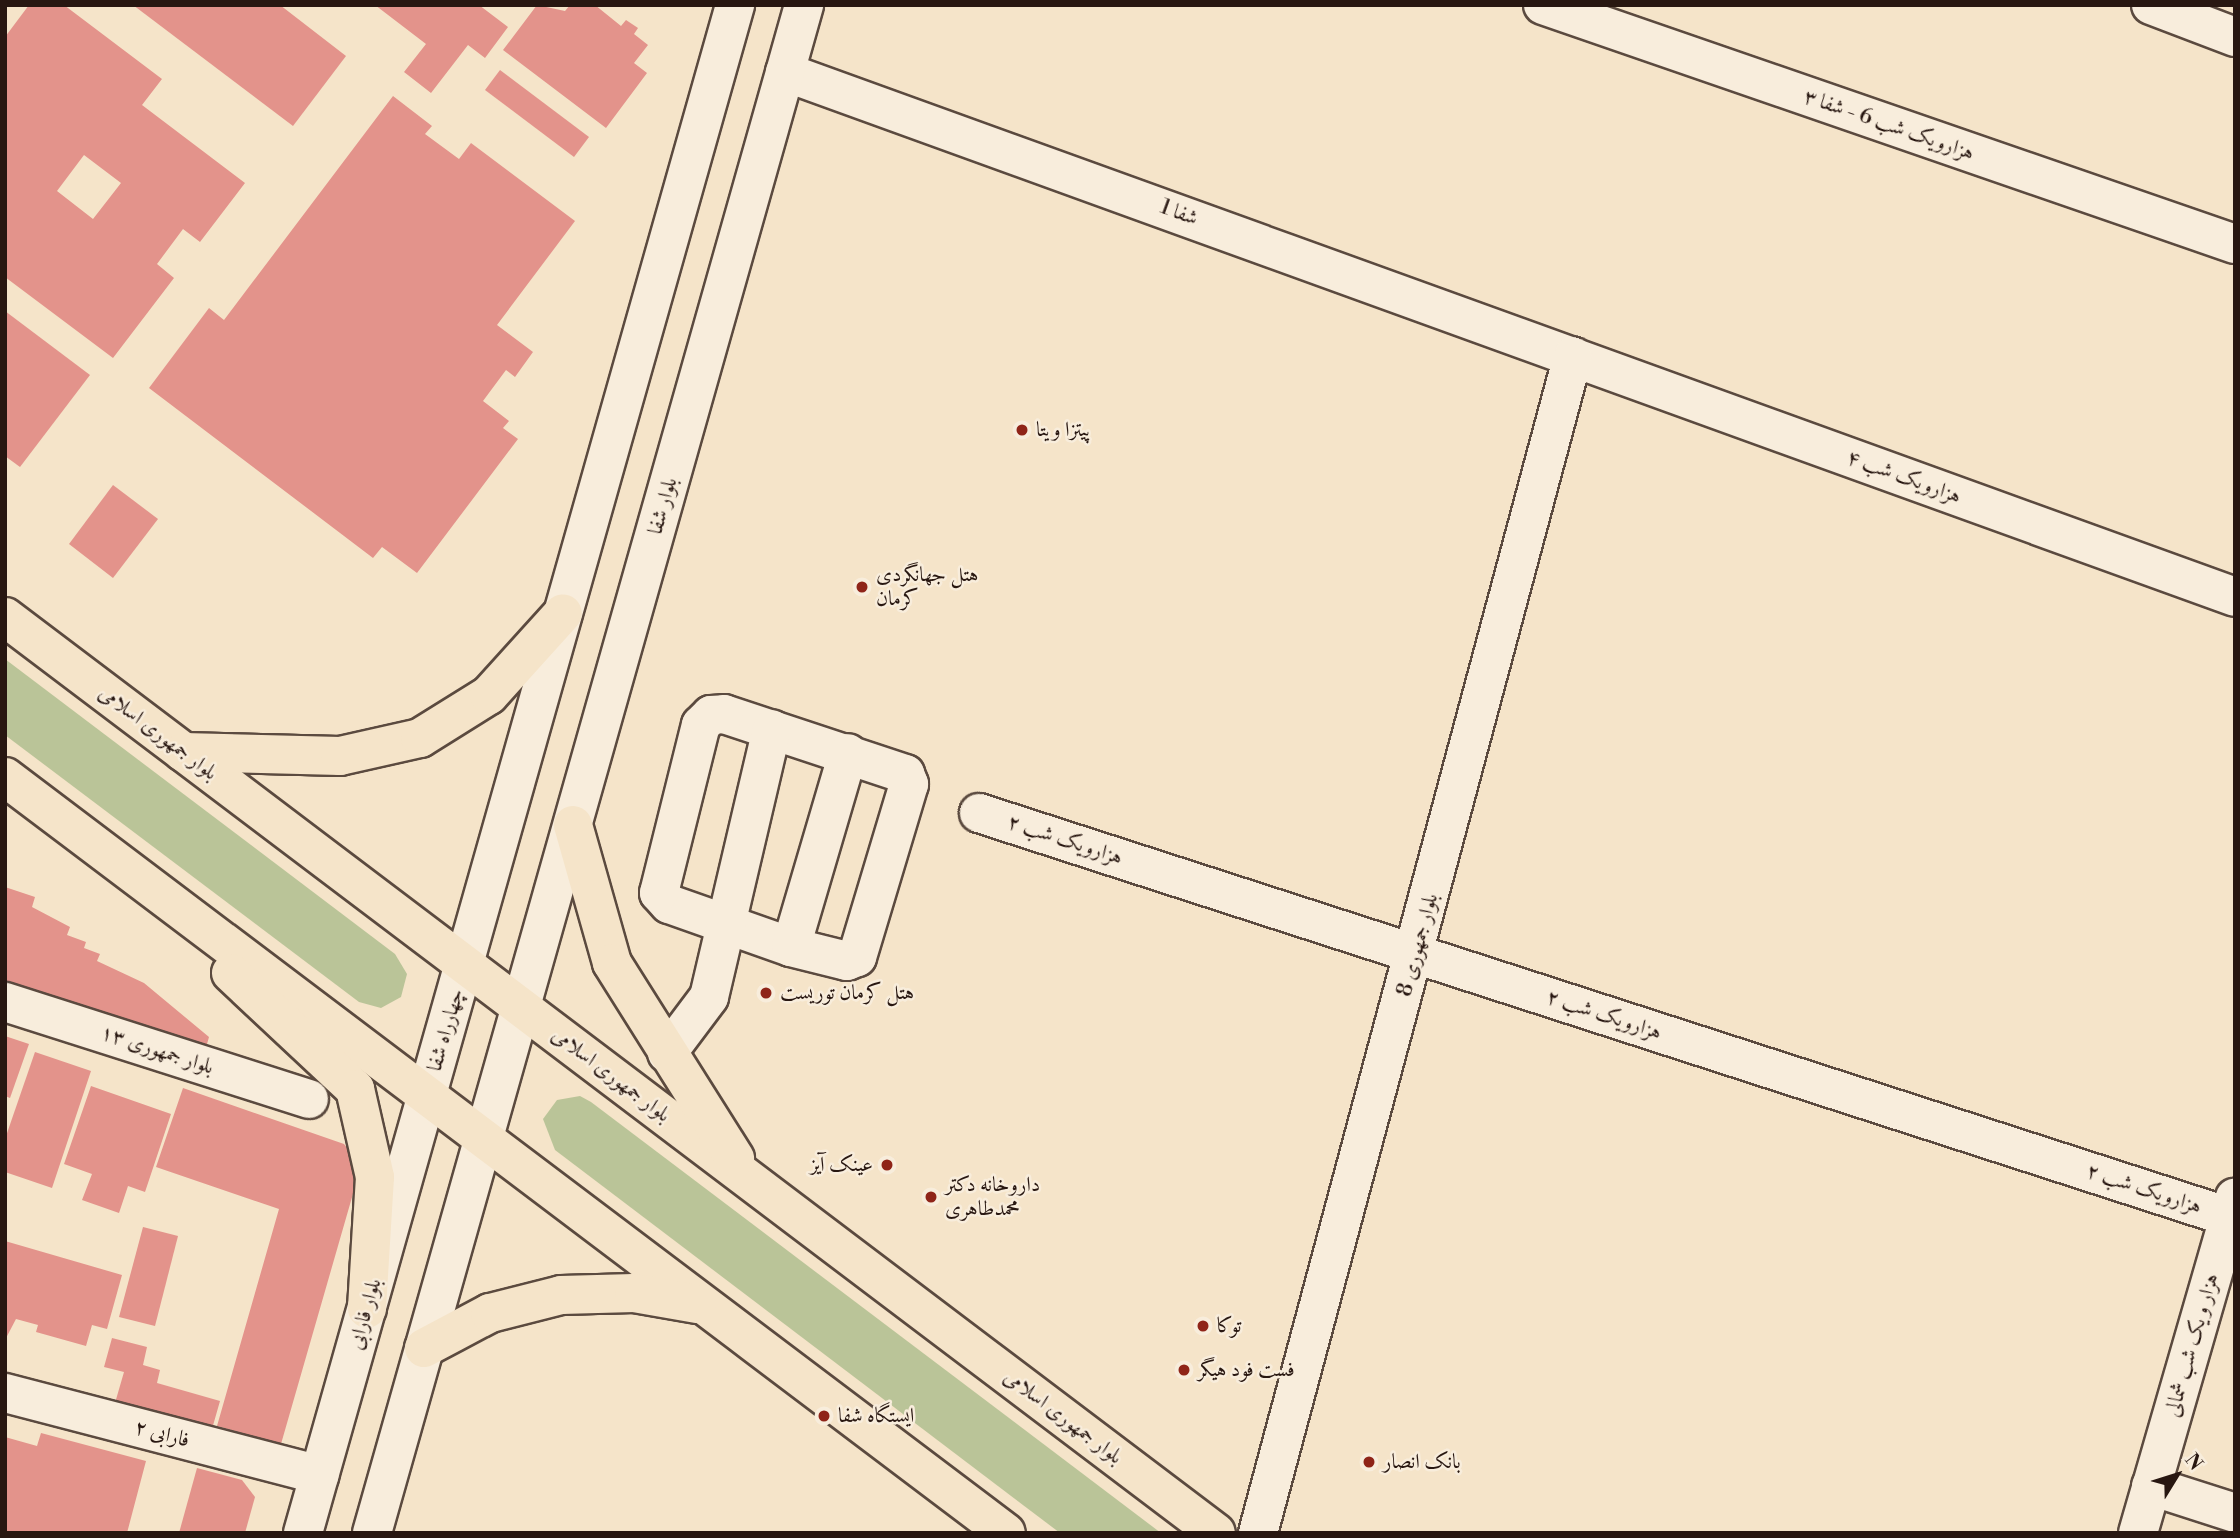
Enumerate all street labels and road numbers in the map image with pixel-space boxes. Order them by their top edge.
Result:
street label: هزارویک شب 6 - شفا ۳ [1801,84,1977,166]
street label: شفا 1 [1157,195,1201,231]
street label: هزارویک شب ۴ [1843,445,1965,509]
street label: بلوار شفا [643,475,683,537]
street label: بلوار جمهوری اسلامی [94,680,222,786]
street label: هزارویک شب ۲ [1004,810,1126,870]
street label: بلوار جمهوری 8 [1392,891,1444,999]
street label: هزارویک شب ۲ [1543,985,1665,1045]
street label: چهارراه شفا [422,986,470,1074]
street label: بلوار جمهوری ۱۳ [97,1020,217,1080]
street label: بلوار جمهوری اسلامی [547,1022,675,1128]
street label: هزارویک شب ۲ [2083,1159,2205,1219]
street label: هزار و یک شب شمالی [2159,1270,2225,1420]
street label: بلوار فارابی [343,1276,387,1352]
street label: بلوار جمهوری اسلامی [999,1364,1127,1470]
street label: فارابی ۲ [132,1415,192,1453]

